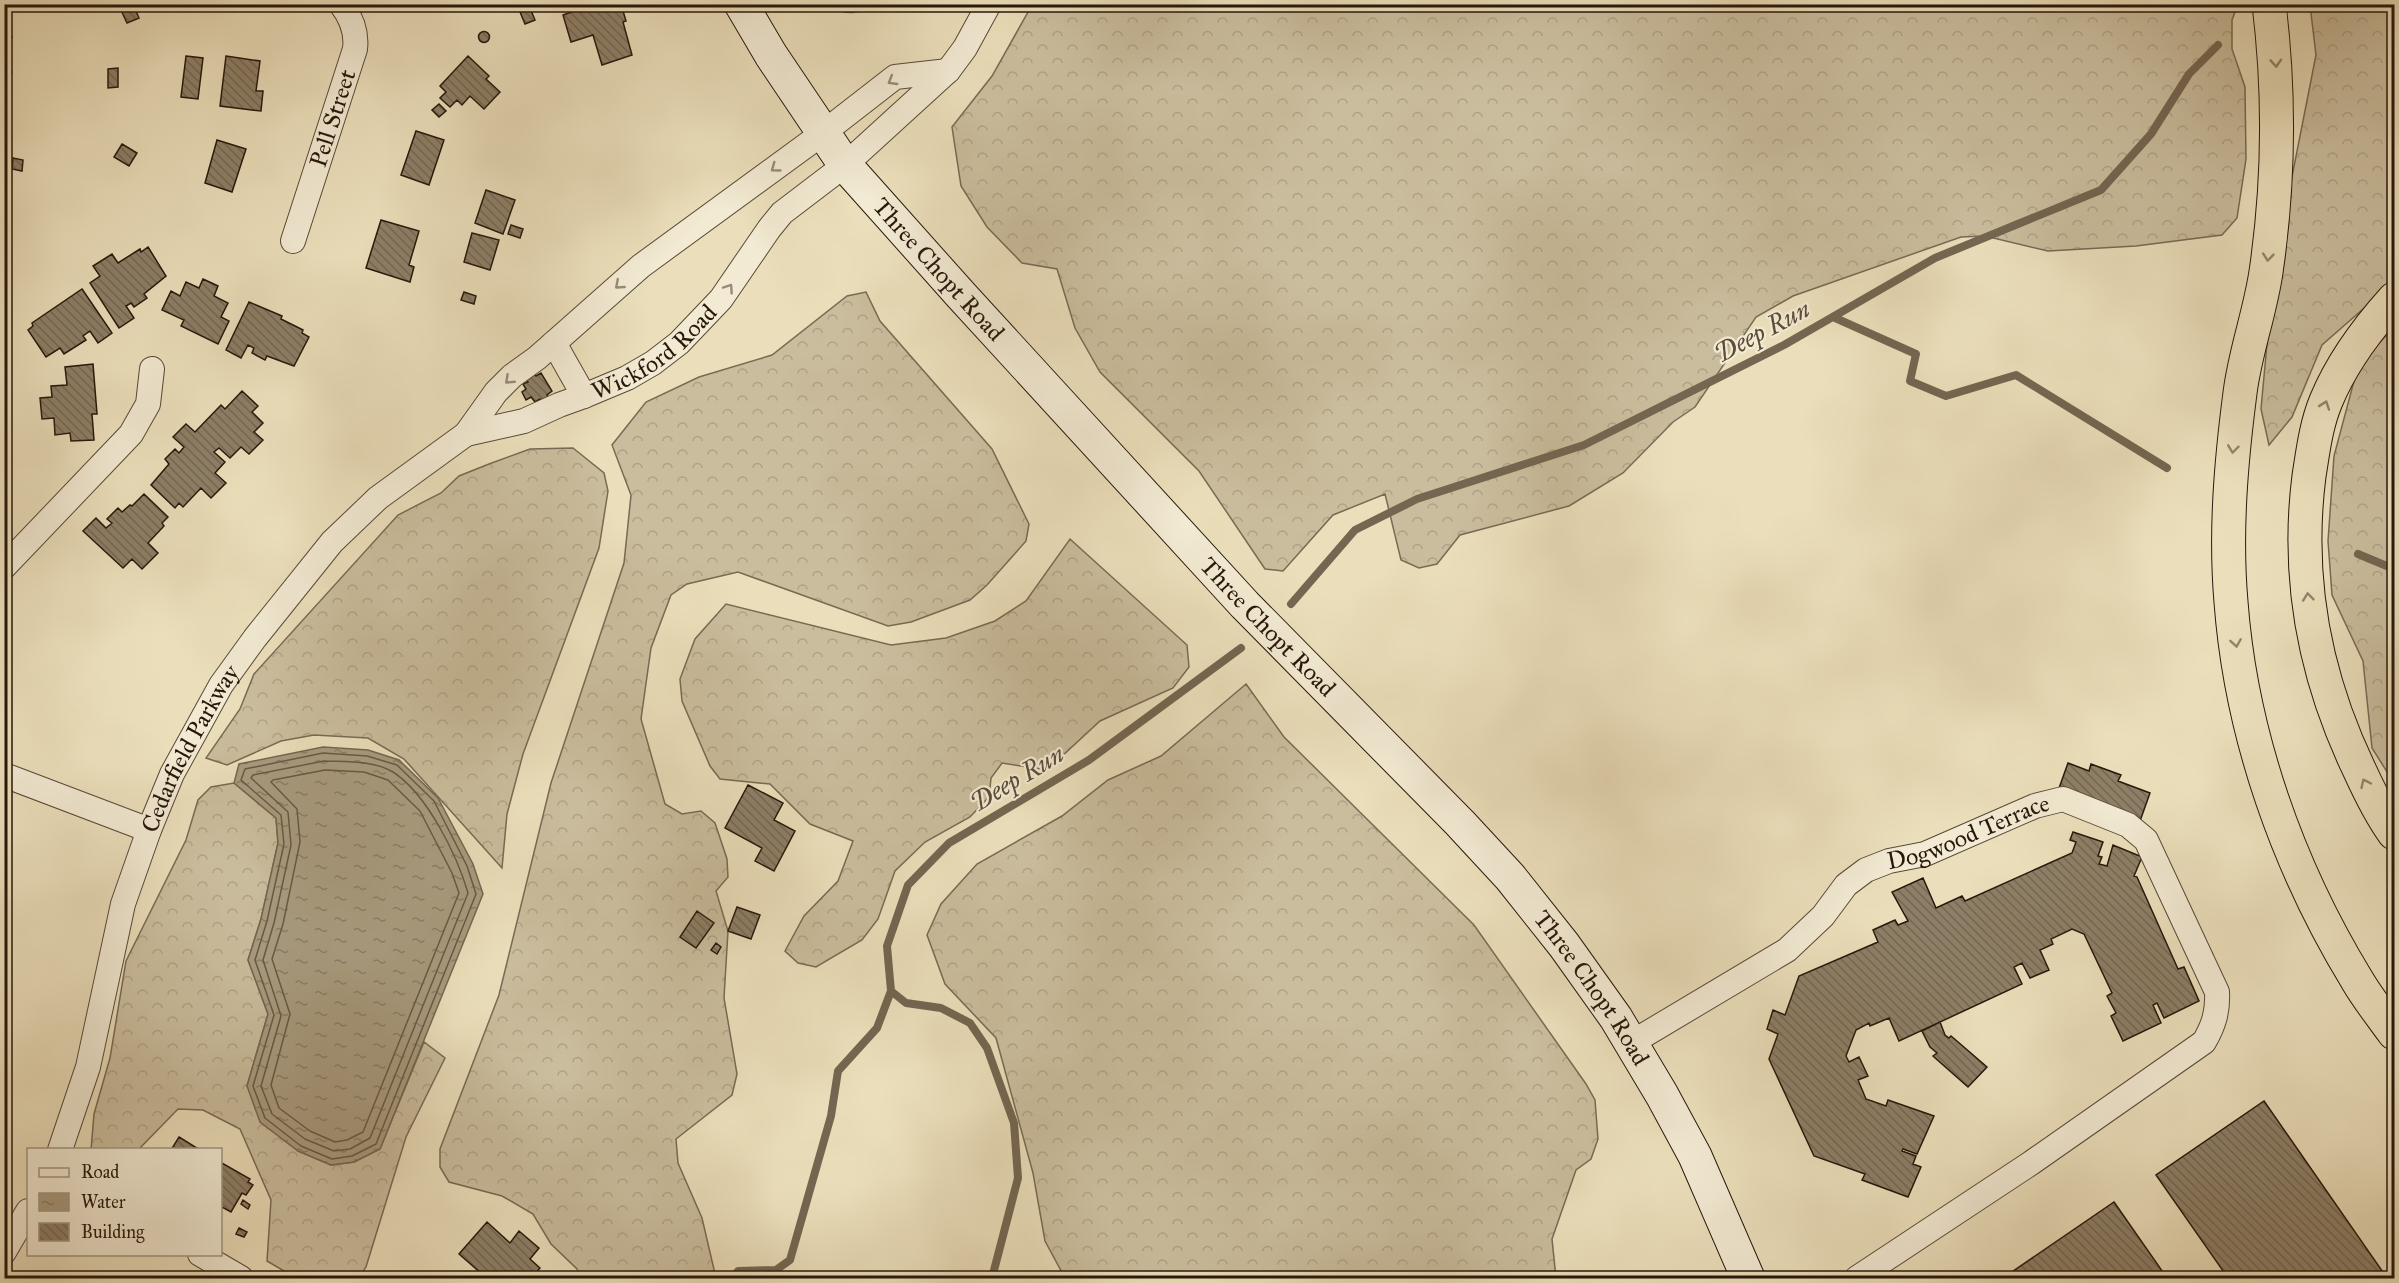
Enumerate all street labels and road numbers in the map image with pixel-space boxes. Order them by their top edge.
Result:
street label: Pell Street [303,65,363,171]
street label: Three Chopt Road [866,192,1011,347]
street label: Wickford Road [587,298,723,406]
street label: Three Chopt Road [1194,551,1342,703]
street label: Cedarfield Parkway [135,658,246,837]
street label: Dogwood Terrace [1884,788,2053,876]
street label: Three Chopt Road [1527,904,1656,1071]

